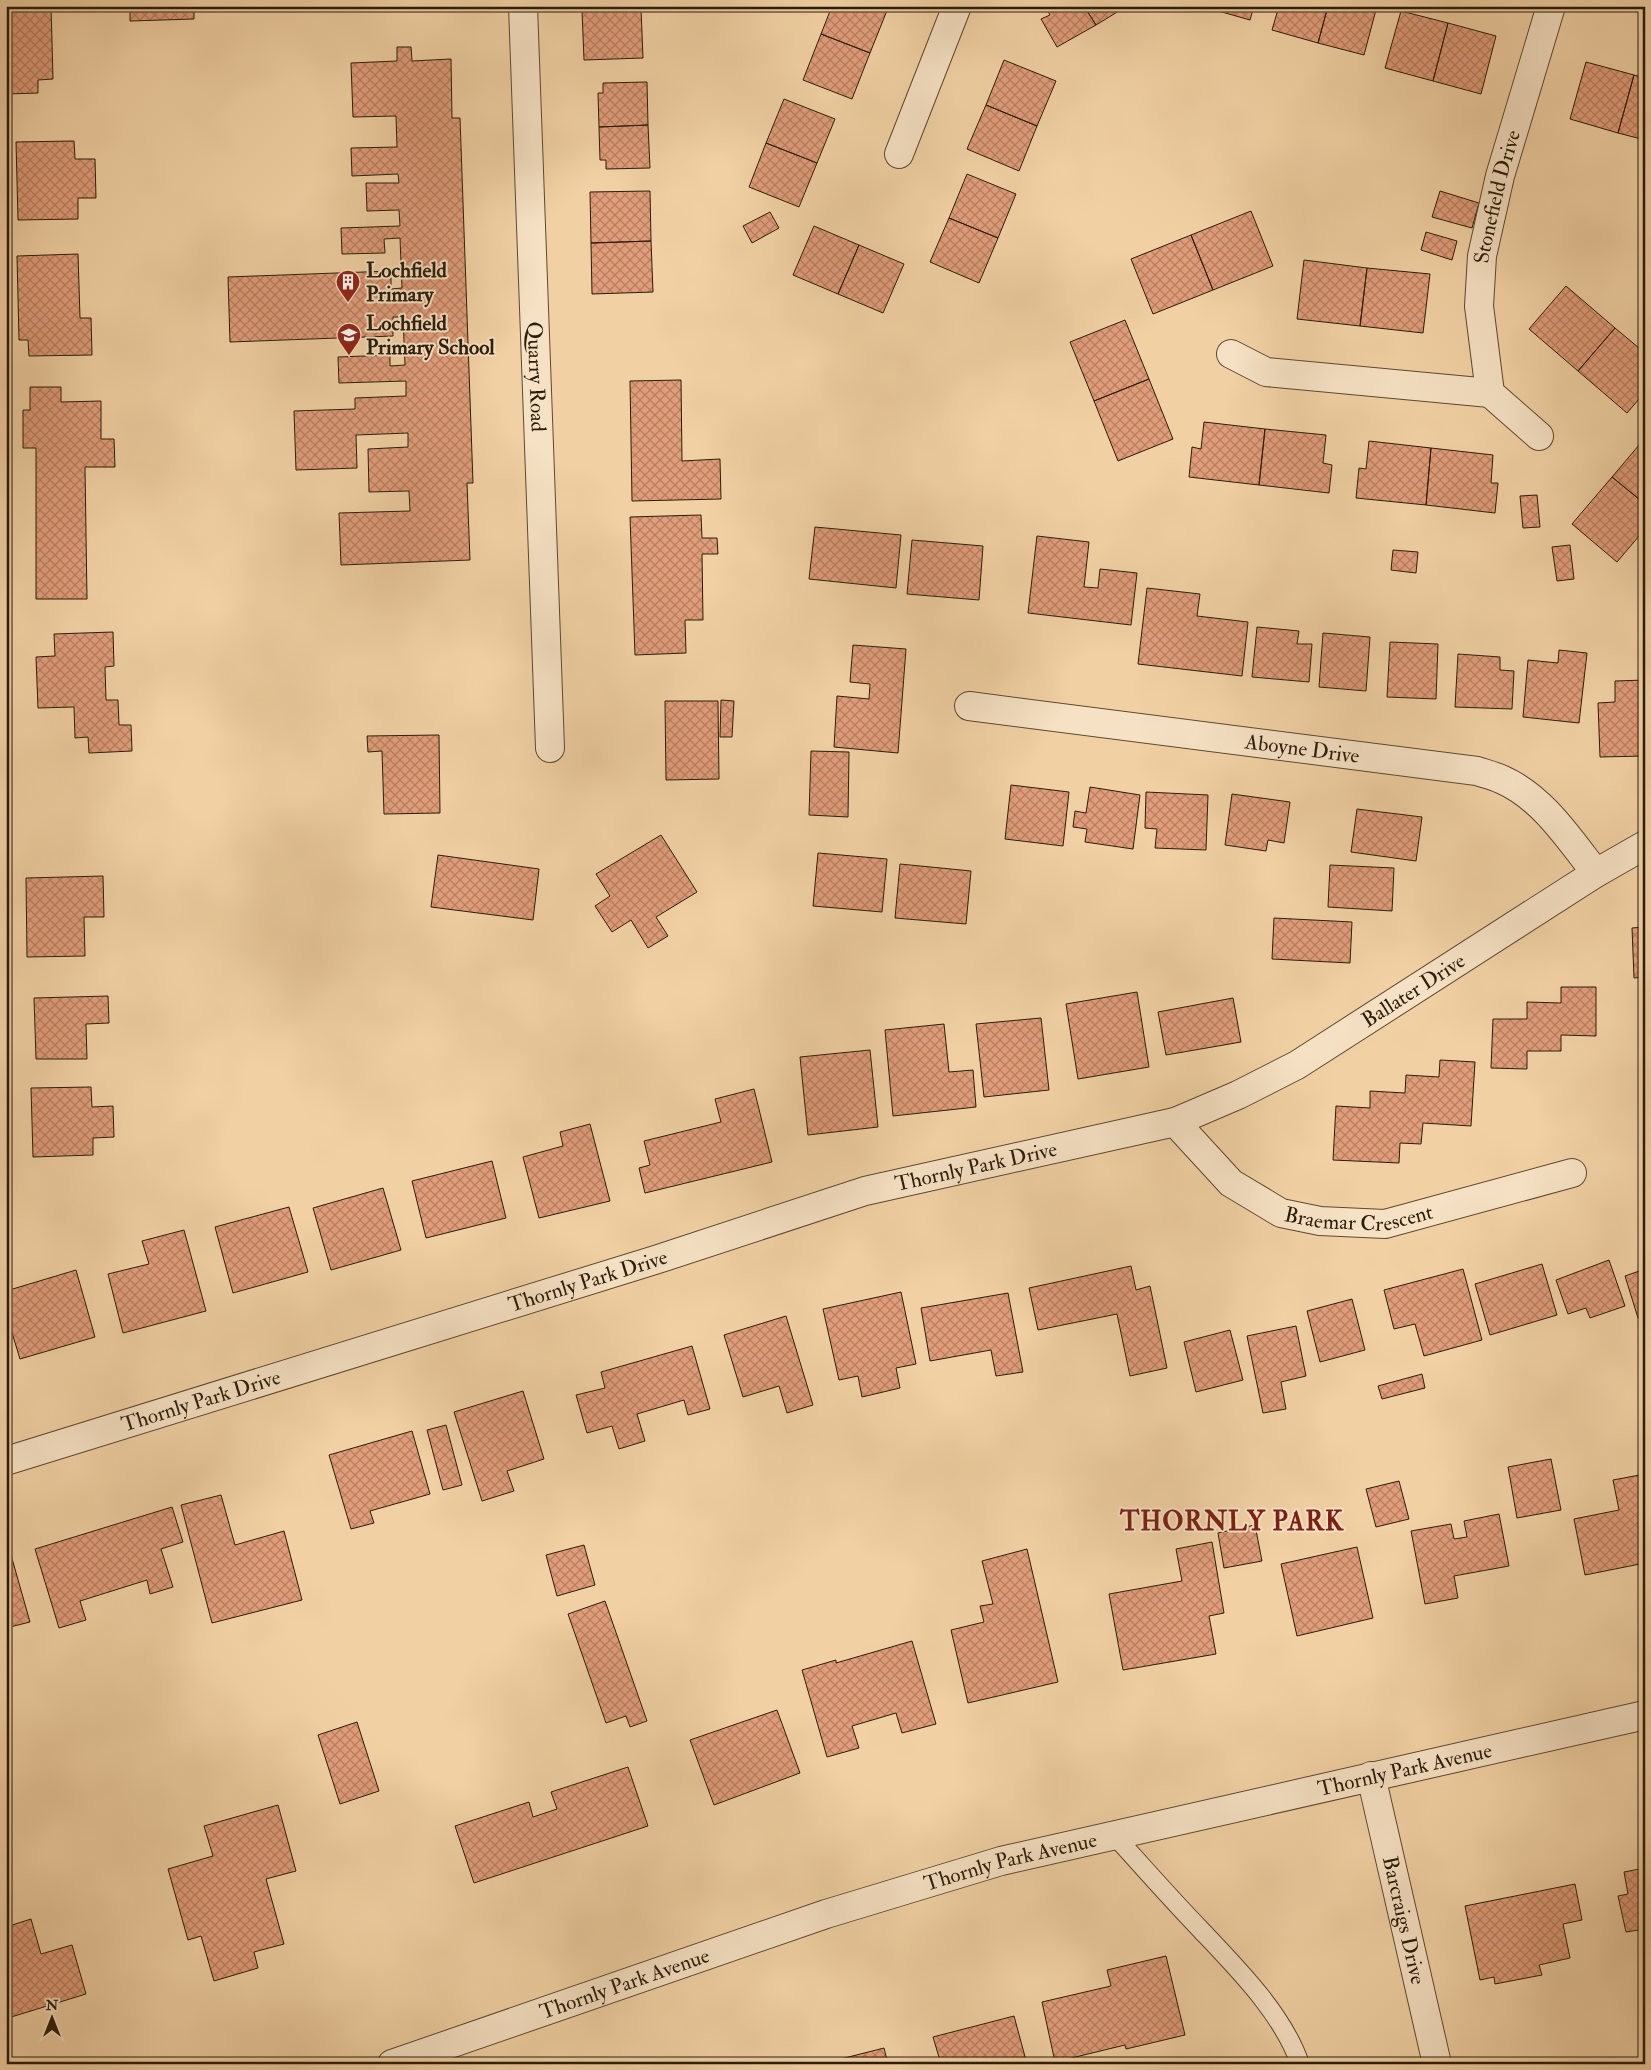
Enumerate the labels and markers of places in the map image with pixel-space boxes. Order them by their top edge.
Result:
place label: Lochfield Primary [366,257,448,308]
building icon: Lochfield Primary [335,269,361,303]
place label: Lochfield Primary School [366,310,495,361]
school or university icon: Lochfield Primary School [336,322,362,356]

